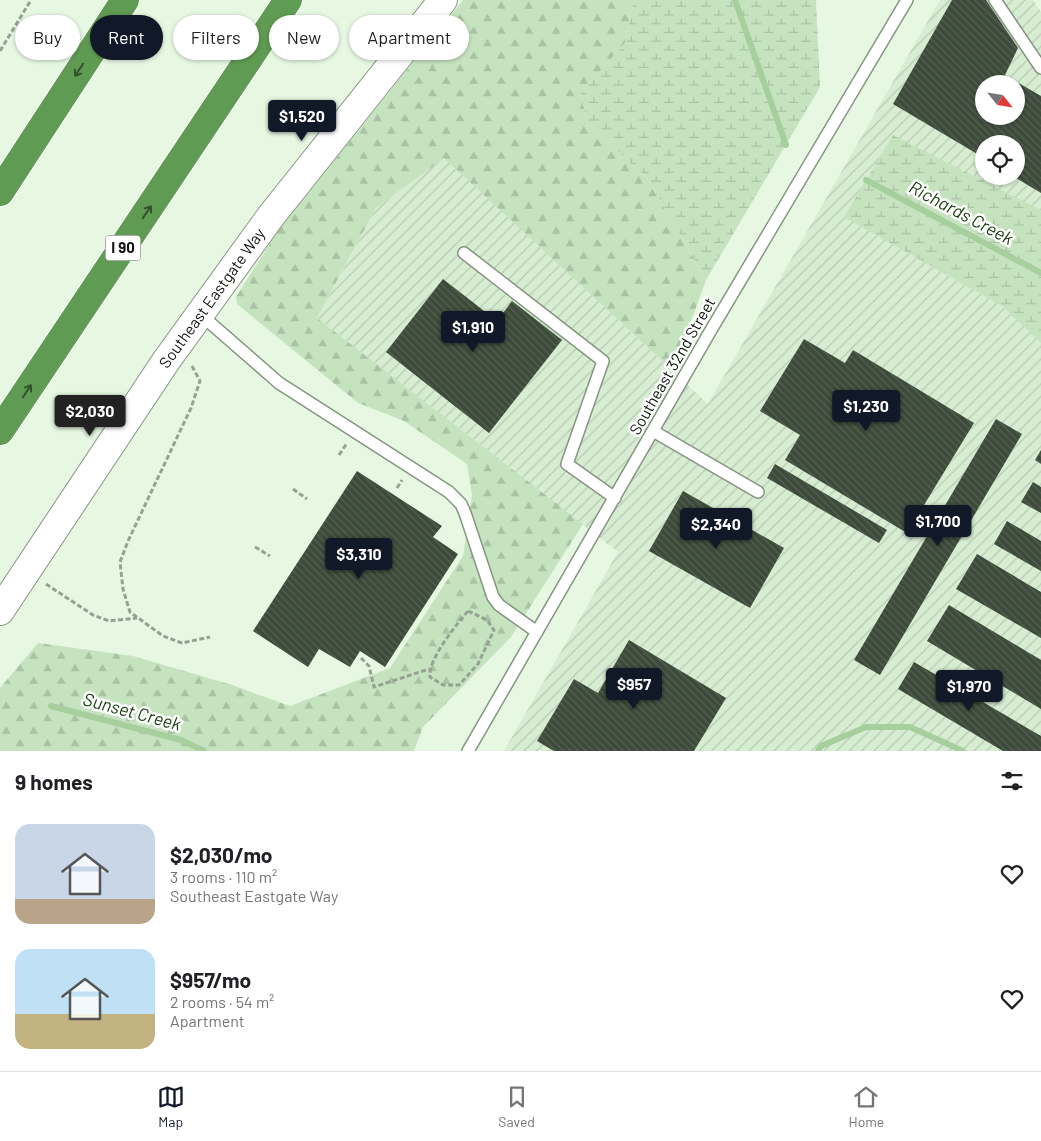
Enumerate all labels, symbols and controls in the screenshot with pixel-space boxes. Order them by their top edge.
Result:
chip: Buy [15,15,80,60]
chip: Rent [90,15,163,60]
chip: Filters [173,15,259,60]
chip: New [269,15,339,60]
chip: Apartment [349,15,469,60]
one-way arrow [74,63,84,77]
north arrow [975,75,1025,125]
map controls [975,75,1025,185]
pin: $1,520 [261,100,343,142]
text: $1,520 [279,106,325,125]
button: locate [975,135,1025,185]
water label: Richards Creek [906,175,1018,249]
one-way arrow [141,205,152,219]
street label: Southeast Eastgate Way [154,223,269,371]
road number: I 90 [106,236,140,260]
street label: Southeast 32nd Street [625,294,719,438]
pin: $1,910 [432,310,514,353]
text: $1,910 [452,317,494,336]
one-way arrow [22,384,32,398]
pin: $1,230 [825,390,907,432]
pin: $2,030 [49,394,131,437]
text: $1,230 [843,396,889,415]
text: $2,030 [66,401,114,420]
pin: $1,700 [897,504,979,547]
pin: $2,340 [675,508,757,550]
text: $1,700 [915,511,961,530]
text: $2,340 [691,514,741,533]
pin: $3,310 [318,538,400,580]
text: $3,310 [336,544,382,563]
pin: $957 [604,668,664,710]
pin: $1,970 [928,670,1010,712]
text: $957 [617,674,651,693]
text: $1,970 [947,676,991,695]
water label: Sunset Creek [81,687,184,735]
icon: filters [998,767,1026,795]
text: 9 homes [15,769,93,794]
text: $2,030/mo [170,842,273,867]
icon: home [55,844,115,904]
icon: heart [998,860,1026,888]
text: 3 rooms · 110 m² [170,867,277,886]
text: Southeast Eastgate Way [170,886,338,905]
text: $957/mo [170,967,251,992]
icon: home [55,969,115,1029]
icon: heart [998,985,1026,1013]
text: 2 rooms · 54 m² [170,992,274,1011]
text: Apartment [170,1011,245,1030]
tab: Map [157,1083,185,1130]
tab: Saved [498,1083,535,1130]
tab: Home [849,1083,884,1130]

